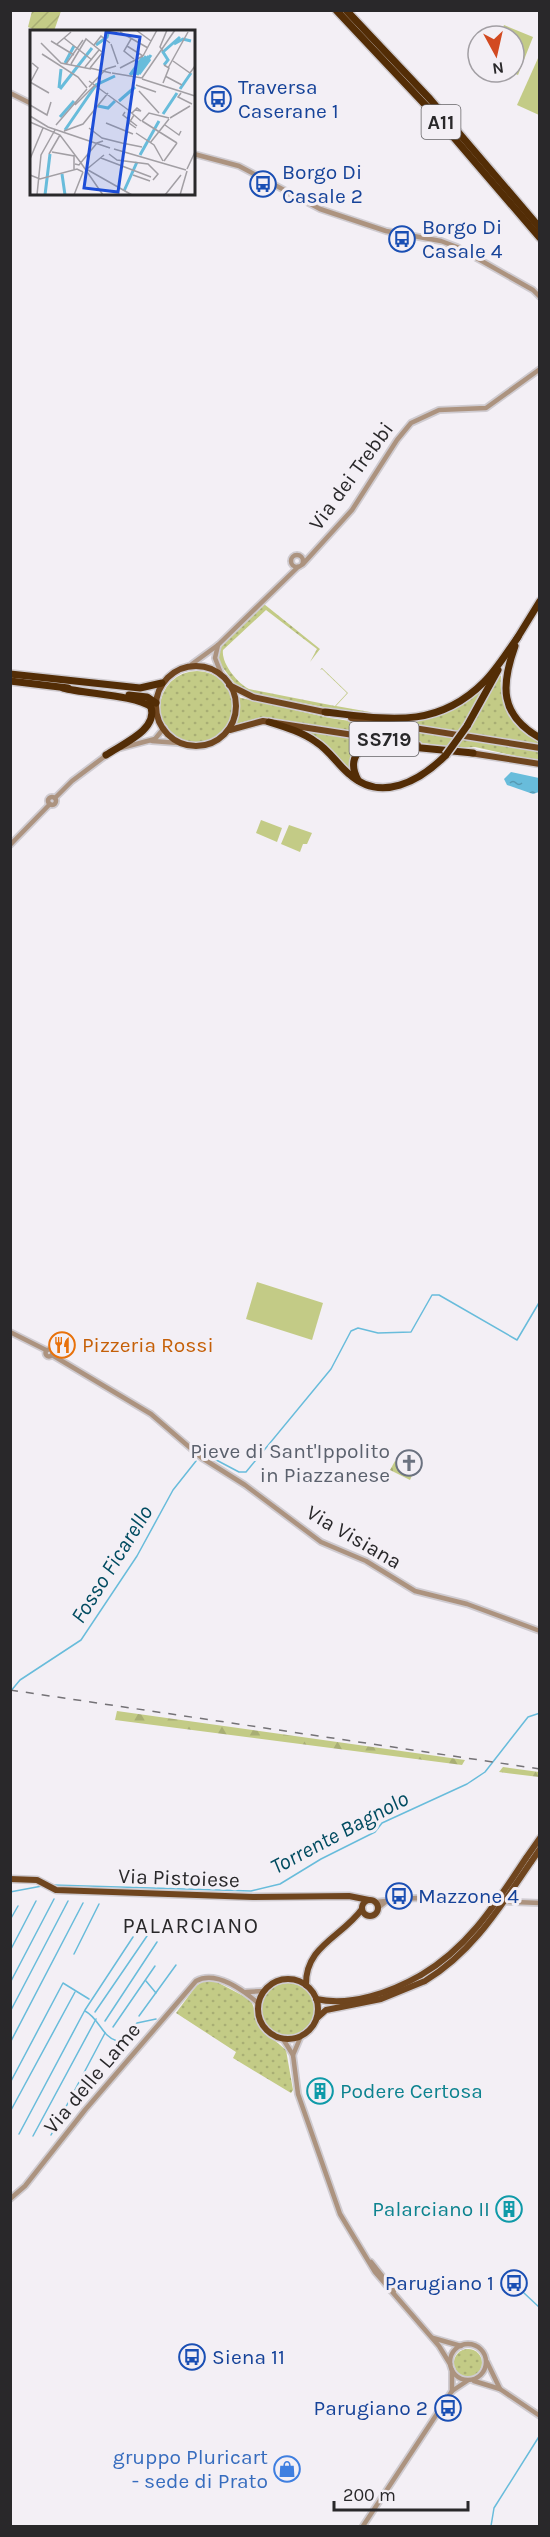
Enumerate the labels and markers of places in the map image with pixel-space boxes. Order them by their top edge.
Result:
place label: Traversa Caserane 1 [238,75,339,123]
bus stop icon: Traversa Caserane 1 [203,84,233,114]
place label: Borgo Di Casale 2 [282,160,363,208]
bus stop icon: Borgo Di Casale 2 [248,169,278,199]
place label: Borgo Di Casale 4 [422,215,503,263]
bus stop icon: Borgo Di Casale 4 [387,224,417,254]
restaurant icon: Pizzeria Rossi [47,1330,77,1360]
place label: Pizzeria Rossi [82,1333,214,1357]
place label: Pieve di Sant'Ippolito in Piazzanese [190,1439,390,1487]
church icon: Pieve di Sant'Ippolito in Piazzanese [394,1448,424,1478]
bus stop icon: Mazzone 4 [384,1881,414,1911]
place label: Mazzone 4 [418,1884,519,1908]
building icon: Podere Certosa [305,2076,335,2106]
place label: Podere Certosa [340,2079,483,2103]
building icon: Palarciano II [494,2194,524,2224]
place label: Palarciano II [372,2197,490,2221]
bus stop icon: Parugiano 1 [499,2268,529,2298]
place label: Parugiano 1 [385,2271,494,2295]
bus stop icon: Siena 11 [177,2342,207,2372]
place label: Siena 11 [212,2345,285,2369]
bus stop icon: Parugiano 2 [433,2393,463,2423]
place label: Parugiano 2 [314,2396,428,2420]
place label: gruppo Pluricart - sede di Prato [113,2445,268,2493]
shop icon: gruppo Pluricart - sede di Prato [272,2454,302,2484]

